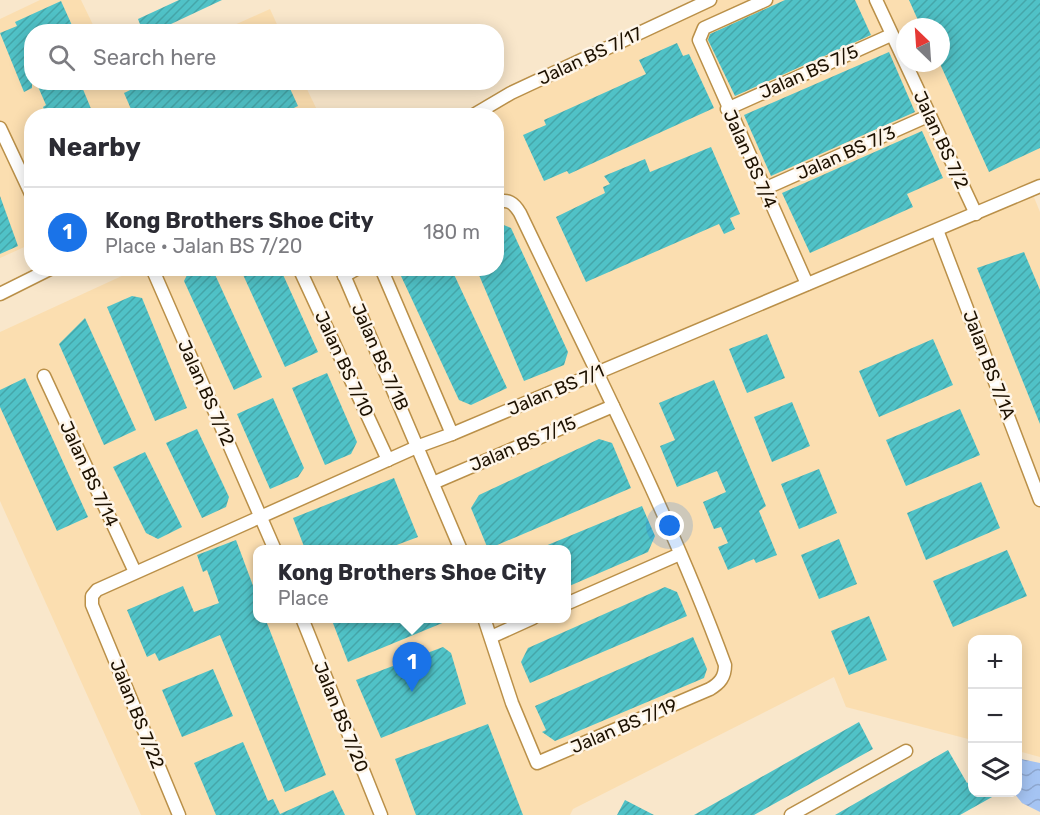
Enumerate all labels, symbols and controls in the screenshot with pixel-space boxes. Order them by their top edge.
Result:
north arrow [896,18,950,72]
street label: Jalan BS 7/17 [535,22,645,90]
search box [24,24,504,90]
street label: Jalan BS 7/5 [756,40,862,104]
icon: search [45,41,78,74]
text: Search here [93,44,216,71]
street label: Jalan BS 7/2 [909,87,973,193]
street label: Jalan BS 7/4 [719,106,781,212]
street label: Jalan BS 7/3 [793,121,899,185]
text: Nearby [48,132,141,163]
text: Kong Brothers Shoe City [105,207,374,234]
text: 1 [63,220,72,244]
text: 180 m [423,220,480,244]
text: Place · Jalan BS 7/20 [105,234,302,258]
street label: Jalan BS 7/1B [347,300,413,414]
street label: Jalan BS 7/1A [958,307,1020,423]
street label: Jalan BS 7/10 [310,308,378,420]
street label: Jalan BS 7/12 [173,337,239,449]
street label: Jalan BS 7/1 [504,360,608,420]
street label: Jalan BS 7/15 [466,412,580,476]
street label: Jalan BS 7/14 [55,418,123,530]
your location [655,511,684,540]
popup [253,545,571,623]
text: Kong Brothers Shoe City [278,559,546,586]
text: Place [278,586,329,610]
map controls [968,635,1022,797]
button: + [968,635,1022,689]
pin: 1 [392,642,432,692]
street label: Jalan BS 7/22 [105,656,169,772]
street label: Jalan BS 7/20 [309,659,373,775]
button: − [968,689,1022,743]
street label: Jalan BS 7/19 [567,694,681,758]
button: layers [968,743,1022,797]

